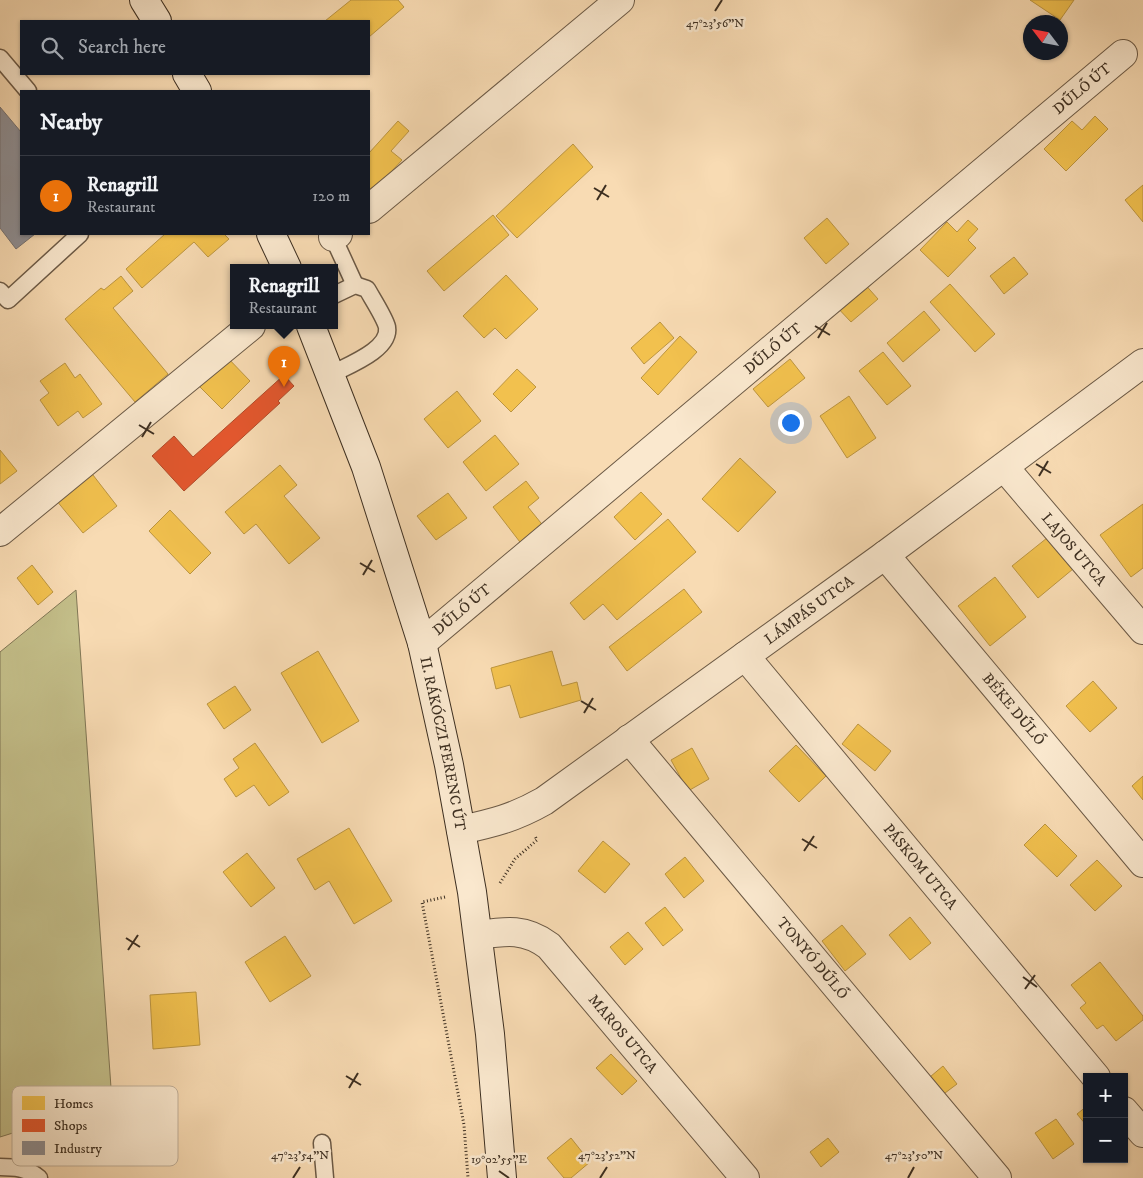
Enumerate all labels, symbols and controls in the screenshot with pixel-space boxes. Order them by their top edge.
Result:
north arrow [1023,15,1068,60]
text: 47°23'56"N [686,16,744,31]
search box [20,20,370,75]
icon: search [38,34,66,62]
text: Search here [78,36,166,59]
street label: DŰLŐ ÚT [1049,58,1115,118]
text: Nearby [40,110,102,136]
text: Renagrill [87,174,158,197]
text: 1 [53,186,59,206]
text: 120 m [312,186,350,206]
text: Restaurant [87,197,155,217]
popup [230,264,338,329]
text: Renagrill [248,275,320,298]
text: Restaurant [248,298,317,318]
street label: DŰLŐ ÚT [740,318,806,378]
pin: 1 [268,346,300,387]
your location [778,410,804,436]
street label: LAJOS UTCA [1037,509,1111,590]
street label: LÁMPÁS UTCA [760,571,858,649]
street label: DŰLŐ ÚT [429,579,495,639]
street label: II. RÁKÓCZI FERENC ÚT [416,655,470,833]
street label: BÉKE DŰLŐ [978,669,1051,749]
street label: PÁSKOM UTCA [879,820,962,914]
street label: TONYÓ DŰLŐ [773,913,853,1003]
street label: MAROS UTCA [584,990,662,1077]
map controls [1083,1073,1128,1163]
button: + [1083,1073,1128,1118]
legend [12,1086,178,1166]
text: Homes [54,1095,94,1113]
text: Shops [54,1117,87,1135]
button: − [1083,1118,1128,1163]
text: Industry [54,1140,102,1158]
text: 47°23'54"N [271,1148,329,1163]
text: 47°23'52"N [578,1148,636,1163]
text: 47°23'50"N [885,1148,943,1163]
text: 19°02'55"E [471,1152,528,1167]

